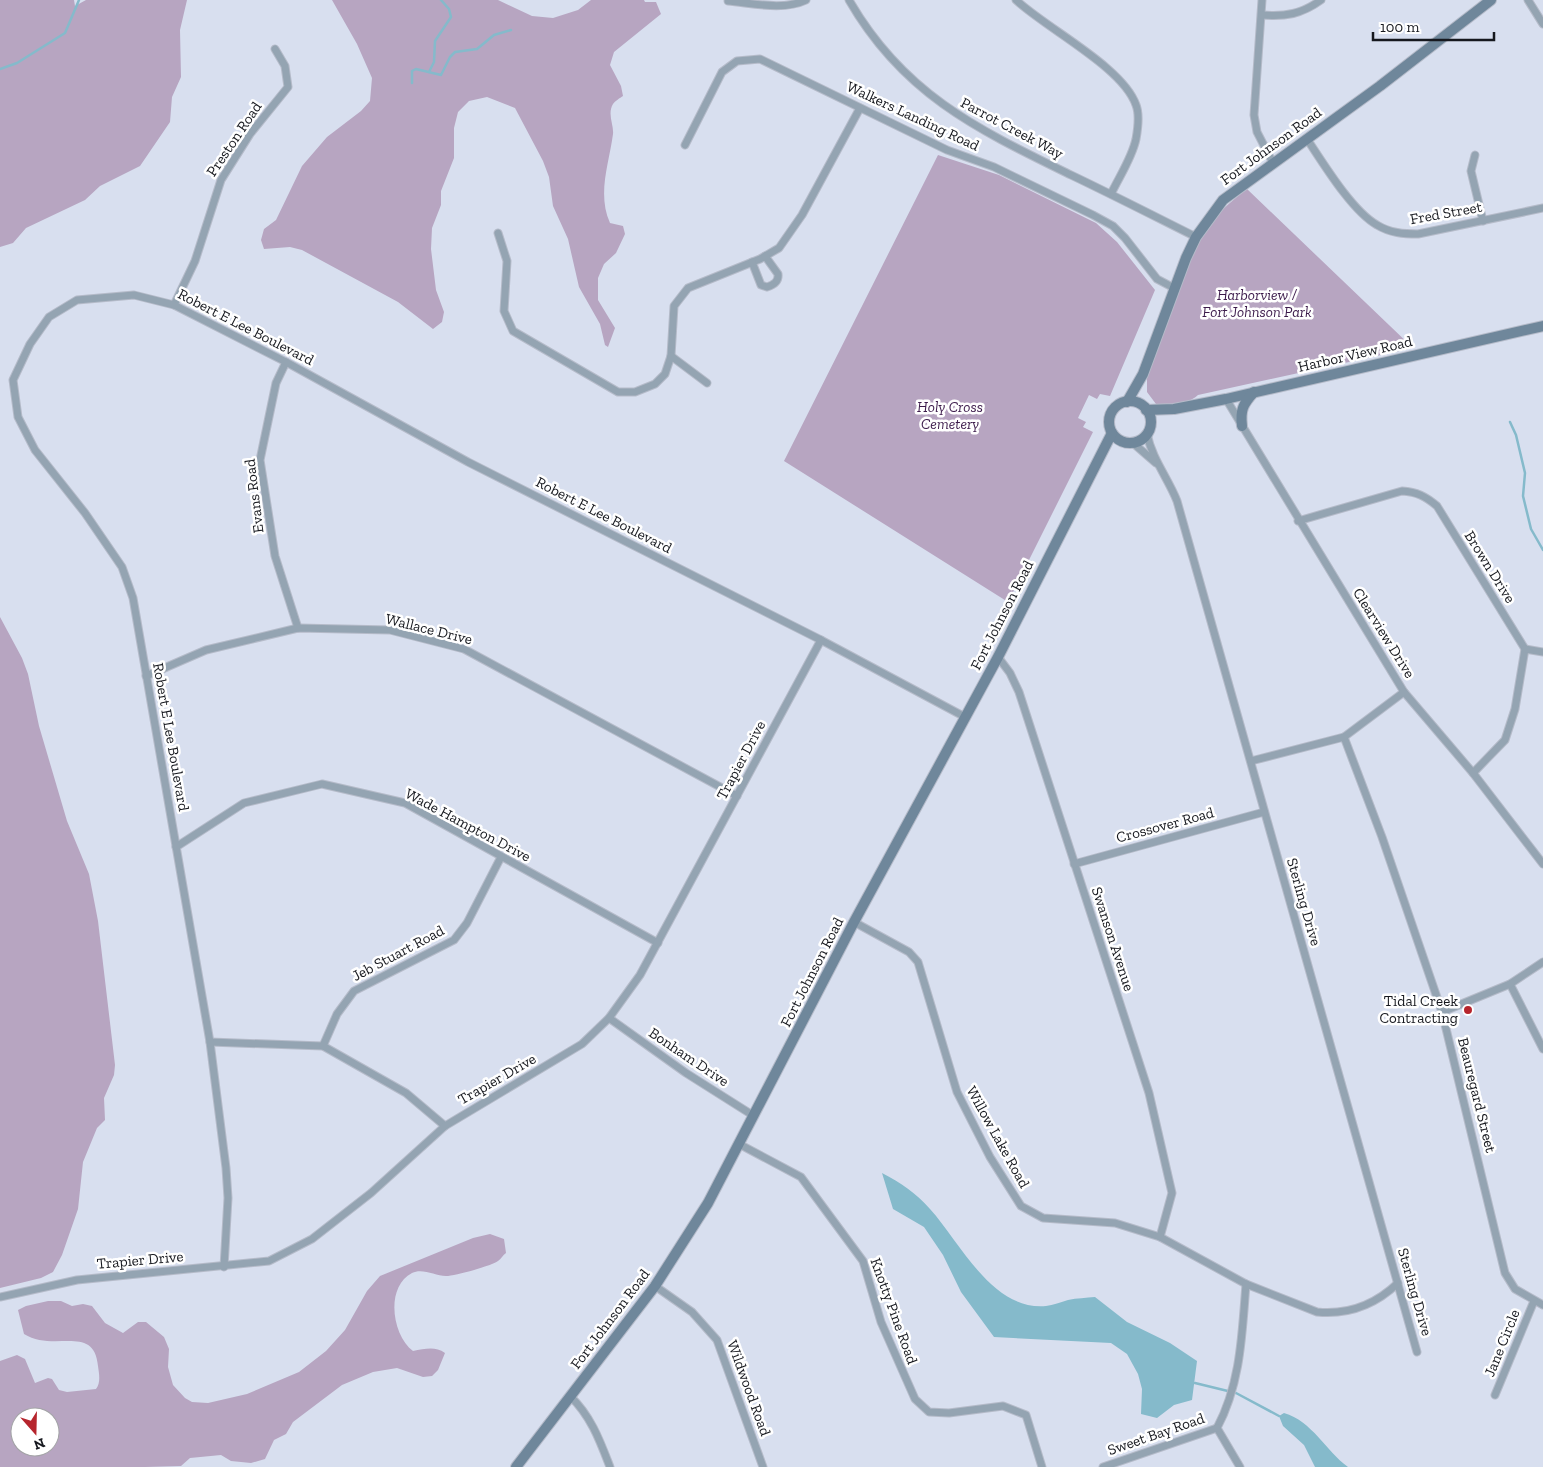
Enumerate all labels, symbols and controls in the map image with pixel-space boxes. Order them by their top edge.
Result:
scale bar [1373,10,1494,42]
text: 100 m [1380,18,1419,36]
street label: Walkers Landing Road [844,77,983,155]
street label: Parrot Creek Way [958,93,1067,163]
street label: Preston Road [202,98,266,180]
street label: Fort Johnson Road [1217,103,1326,189]
street label: Fred Street [1409,198,1484,228]
street label: Robert E Lee Boulevard [175,285,318,369]
park label: Harborview / Fort Johnson Park [1202,286,1312,321]
street label: Harbor View Road [1296,332,1415,376]
park label: Holy Cross Cemetery [917,398,983,433]
street label: Evans Road [240,457,267,534]
street label: Robert E Lee Boulevard [533,473,676,557]
street label: Brown Drive [1461,528,1519,606]
street label: Fort Johnson Road [967,557,1038,673]
street label: Clearview Drive [1349,585,1419,681]
street label: Wallace Drive [384,610,474,648]
street label: Robert E Lee Boulevard [149,661,193,813]
street label: Trapier Drive [713,717,769,803]
street label: Wade Hampton Drive [402,784,534,866]
street label: Crossover Road [1114,803,1217,847]
street label: Sterling Drive [1283,856,1325,948]
street label: Swanson Avenue [1088,885,1138,993]
street label: Fort Johnson Road [777,914,848,1030]
street label: Jeb Stuart Road [349,921,448,985]
place label: Tidal Creek Contracting [1379,992,1458,1027]
marker: Tidal Creek Contracting [1462,1004,1474,1016]
street label: Bonham Drive [646,1024,732,1090]
street label: Beauregard Street [1454,1036,1500,1155]
street label: Trapier Drive [455,1049,539,1109]
street label: Willow Lake Road [963,1083,1034,1192]
street label: Sterling Drive [1394,1246,1436,1338]
street label: Trapier Drive [96,1247,184,1273]
street label: Knotty Pine Road [866,1255,922,1367]
street label: Fort Johnson Road [567,1265,654,1373]
street label: Jane Circle [1480,1307,1524,1379]
street label: Wildwood Road [723,1338,775,1439]
north arrow [10,1407,60,1457]
street label: Sweet Bay Road [1105,1409,1208,1459]
text: N [31,1434,47,1454]

